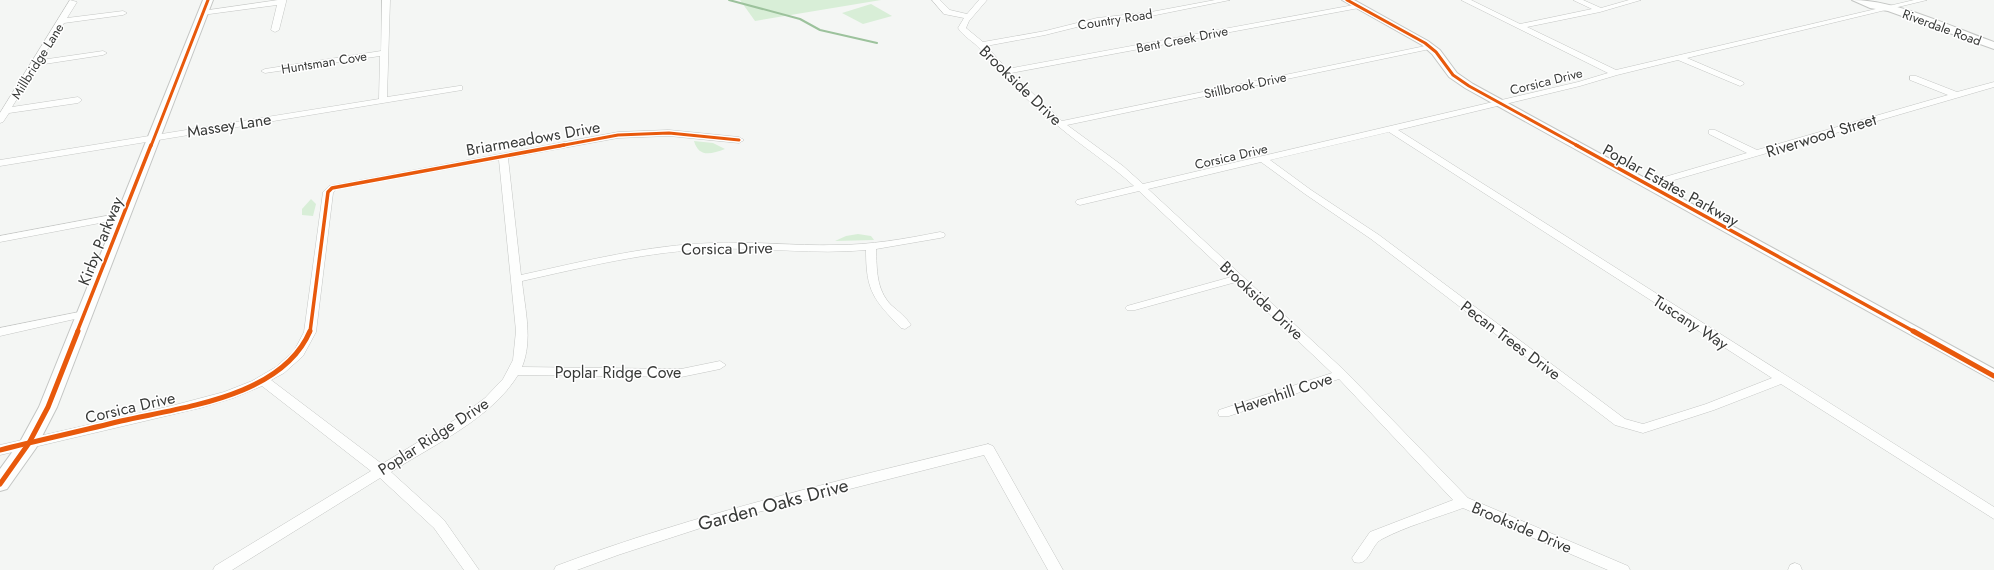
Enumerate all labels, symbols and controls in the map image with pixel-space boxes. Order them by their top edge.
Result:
street label: Country Road [1076,4,1154,35]
street label: Riverdale Road [1900,4,1984,51]
street label: Millbridge Lane [7,19,68,103]
street label: Bent Creek Drive [1135,21,1230,58]
street label: Brookside Drive [974,40,1067,131]
street label: Huntsman Cove [280,46,369,79]
street label: Corsica Drive [1508,63,1585,100]
street label: Stillbrook Drive [1202,67,1288,104]
street label: Massey Lane [185,107,273,143]
street label: Riverwood Street [1763,108,1879,163]
street label: Briarmeadows Drive [464,115,602,162]
street label: Poplar Estates Parkway [1599,138,1744,233]
street label: Corsica Drive [1193,139,1270,174]
street label: Kirby Parkway [72,193,129,289]
street label: Corsica Drive [681,236,773,261]
street label: Brookside Drive [1215,255,1309,345]
street label: Tuscany Way [1649,290,1734,356]
street label: Pecan Trees Drive [1456,295,1565,386]
street label: Poplar Ridge Cove [555,361,681,384]
street label: Havenhill Cove [1231,367,1335,420]
street label: Corsica Drive [83,386,177,429]
street label: Poplar Ridge Drive [373,392,493,481]
street label: Garden Oaks Drive [695,471,852,538]
street label: Brookside Drive [1468,496,1576,559]

